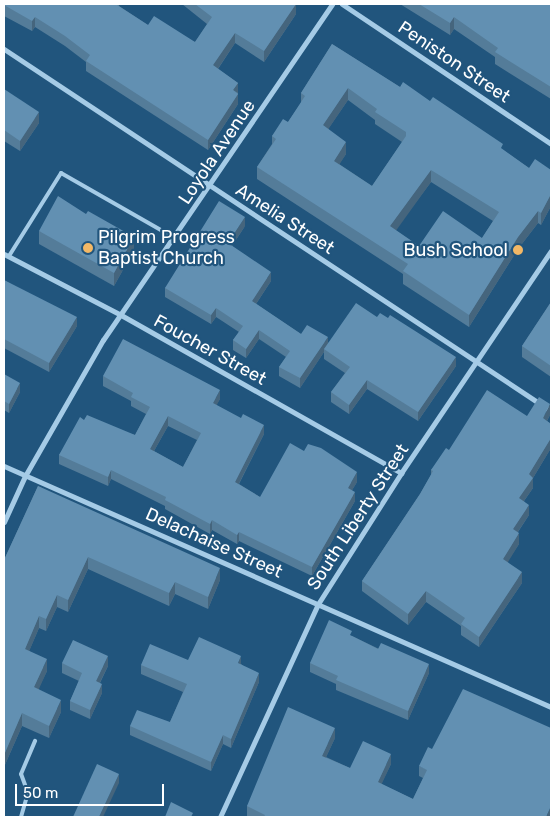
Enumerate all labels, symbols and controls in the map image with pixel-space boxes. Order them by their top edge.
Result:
street label: Peniston Street [394,17,514,107]
street label: Loyola Avenue [174,96,260,208]
street label: Amelia Street [232,179,338,259]
place label: Pilgrim Progress Baptist Church [98,227,235,270]
place label: Bush School [403,239,508,261]
marker: Pilgrim Progress Baptist Church [82,242,94,254]
marker: Bush School [512,244,524,256]
street label: Foucher Street [150,310,270,390]
street label: South Liberty Street [303,440,413,594]
street label: Delachaise Street [142,503,286,583]
scale bar [18,774,166,806]
text: 50 m [23,784,58,802]

